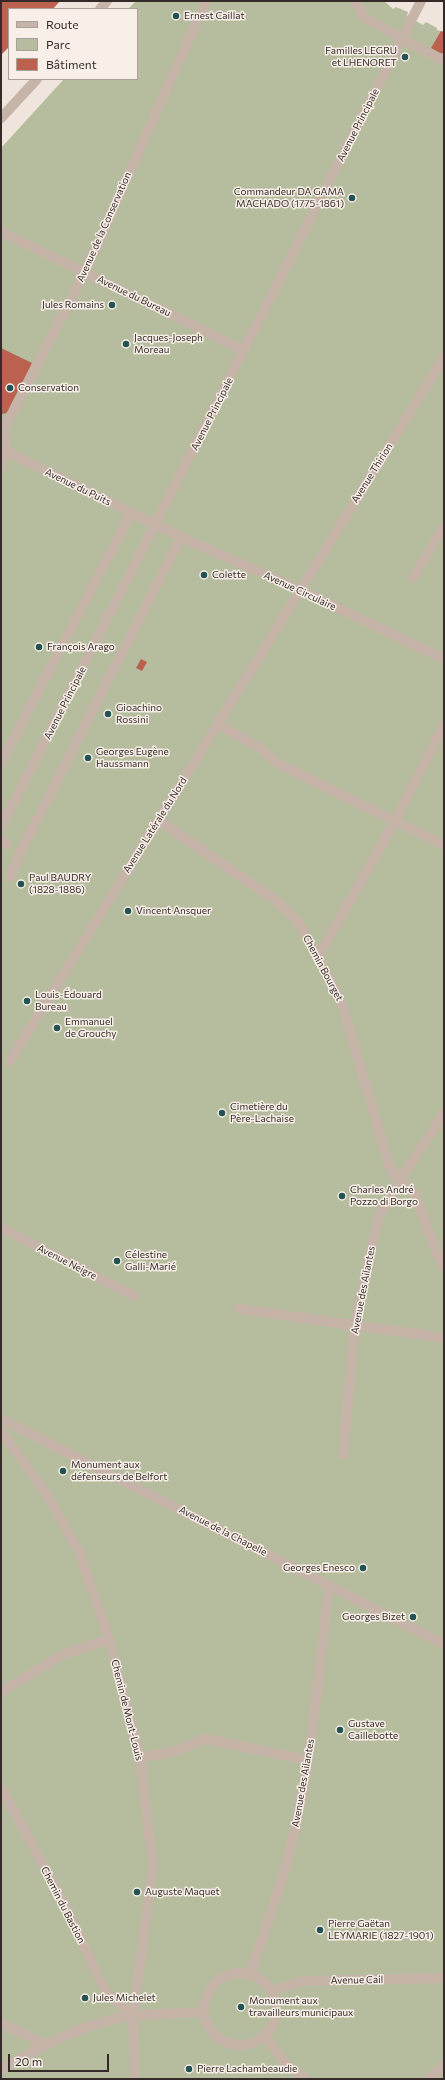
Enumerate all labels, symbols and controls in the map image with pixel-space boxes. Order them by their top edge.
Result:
legend [8,8,138,80]
place label: Ernest Caillat [184,10,245,22]
marker: Ernest Caillat [171,11,181,21]
text: Route [46,17,79,31]
text: Parc [46,37,70,51]
place label: Familles LEGRU et LHENORET [325,45,397,68]
marker: Familles LEGRU et LHENORET [400,52,410,62]
text: Bâtiment [46,57,97,71]
street label: Avenue Principale [334,87,382,163]
street label: Avenue de la Conservation [74,170,134,284]
place label: Commandeur DA GAMA MACHADO (1775-1861) [234,186,344,210]
marker: Commandeur DA GAMA MACHADO (1775-1861) [347,193,357,203]
street label: Avenue du Bureau [95,273,173,319]
place label: Jules Romains [42,299,104,311]
marker: Jules Romains [107,300,117,310]
place label: Jacques-Joseph Moreau [134,332,203,356]
marker: Jacques-Joseph Moreau [121,339,131,349]
street label: Avenue Principale [188,376,236,452]
place label: Conservation [18,382,79,394]
marker: Conservation [5,383,15,393]
street label: Avenue Thirion [349,441,395,505]
street label: Avenue du Puits [43,466,113,508]
place label: Colette [212,569,246,581]
street label: Avenue Circulaire [262,569,338,613]
marker: Colette [199,570,209,580]
place label: François Arago [47,641,115,653]
marker: François Arago [34,642,44,652]
street label: Avenue Principale [41,665,89,741]
place label: Gioachino Rossini [116,702,162,726]
marker: Gioachino Rossini [103,709,113,719]
place label: Georges Eugène Haussmann [96,746,169,770]
marker: Georges Eugène Haussmann [83,753,93,763]
street label: Avenue Latérale du Nord [121,775,189,875]
place label: Paul BAUDRY (1828-1886) [29,872,91,896]
marker: Paul BAUDRY (1828-1886) [16,879,26,889]
place label: Vincent Ansquer [136,905,211,917]
marker: Vincent Ansquer [123,906,133,916]
street label: Chemin Bourget [300,933,346,1003]
place label: Louis-Édouard Bureau [35,989,102,1012]
marker: Louis-Édouard Bureau [22,996,32,1006]
place label: Emmanuel de Grouchy [65,1016,116,1040]
marker: Emmanuel de Grouchy [52,1023,62,1033]
place label: Cimetière du Père-Lachaise [230,1101,294,1124]
marker: Cimetière du Père-Lachaise [217,1108,227,1118]
place label: Charles André Pozzo di Borgo [350,1184,418,1208]
marker: Charles André Pozzo di Borgo [337,1191,347,1201]
street label: Avenue Neigre [35,1242,99,1282]
street label: Avenue des Ailantes [349,1245,377,1335]
place label: Célestine Galli-Marié [125,1249,176,1272]
marker: Célestine Galli-Marié [112,1256,122,1266]
place label: Monument aux défenseurs de Belfort [71,1459,167,1482]
marker: Monument aux défenseurs de Belfort [58,1466,68,1476]
street label: Avenue de la Chapelle [177,1504,269,1558]
place label: Georges Enesco [283,1562,355,1574]
marker: Georges Enesco [358,1563,368,1573]
place label: Georges Bizet [342,1611,405,1623]
marker: Georges Bizet [408,1612,418,1622]
street label: Chemin de Mont-Louis [109,1658,145,1762]
place label: Gustave Caillebotte [348,1718,398,1742]
marker: Gustave Caillebotte [335,1725,345,1735]
street label: Avenue des Ailantes [289,1738,317,1828]
street label: Chemin du Bastion [38,1865,88,1945]
place label: Auguste Maquet [145,1886,220,1898]
marker: Auguste Maquet [132,1887,142,1897]
place label: Pierre Gaëtan LEYMARIE (1827-1901) [328,1918,433,1942]
marker: Pierre Gaëtan LEYMARIE (1827-1901) [315,1925,325,1935]
street label: Avenue Cail [331,1974,383,1986]
place label: Jules Michelet [93,1992,156,2004]
marker: Jules Michelet [80,1993,90,2003]
place label: Monument aux travailleurs municipaux [249,1995,353,2018]
marker: Monument aux travailleurs municipaux [236,2002,246,2012]
scale bar [10,2046,111,2072]
text: 20 m [15,2054,42,2068]
place label: Pierre Lachambeaudie [197,2063,297,2075]
marker: Pierre Lachambeaudie [184,2064,194,2074]

